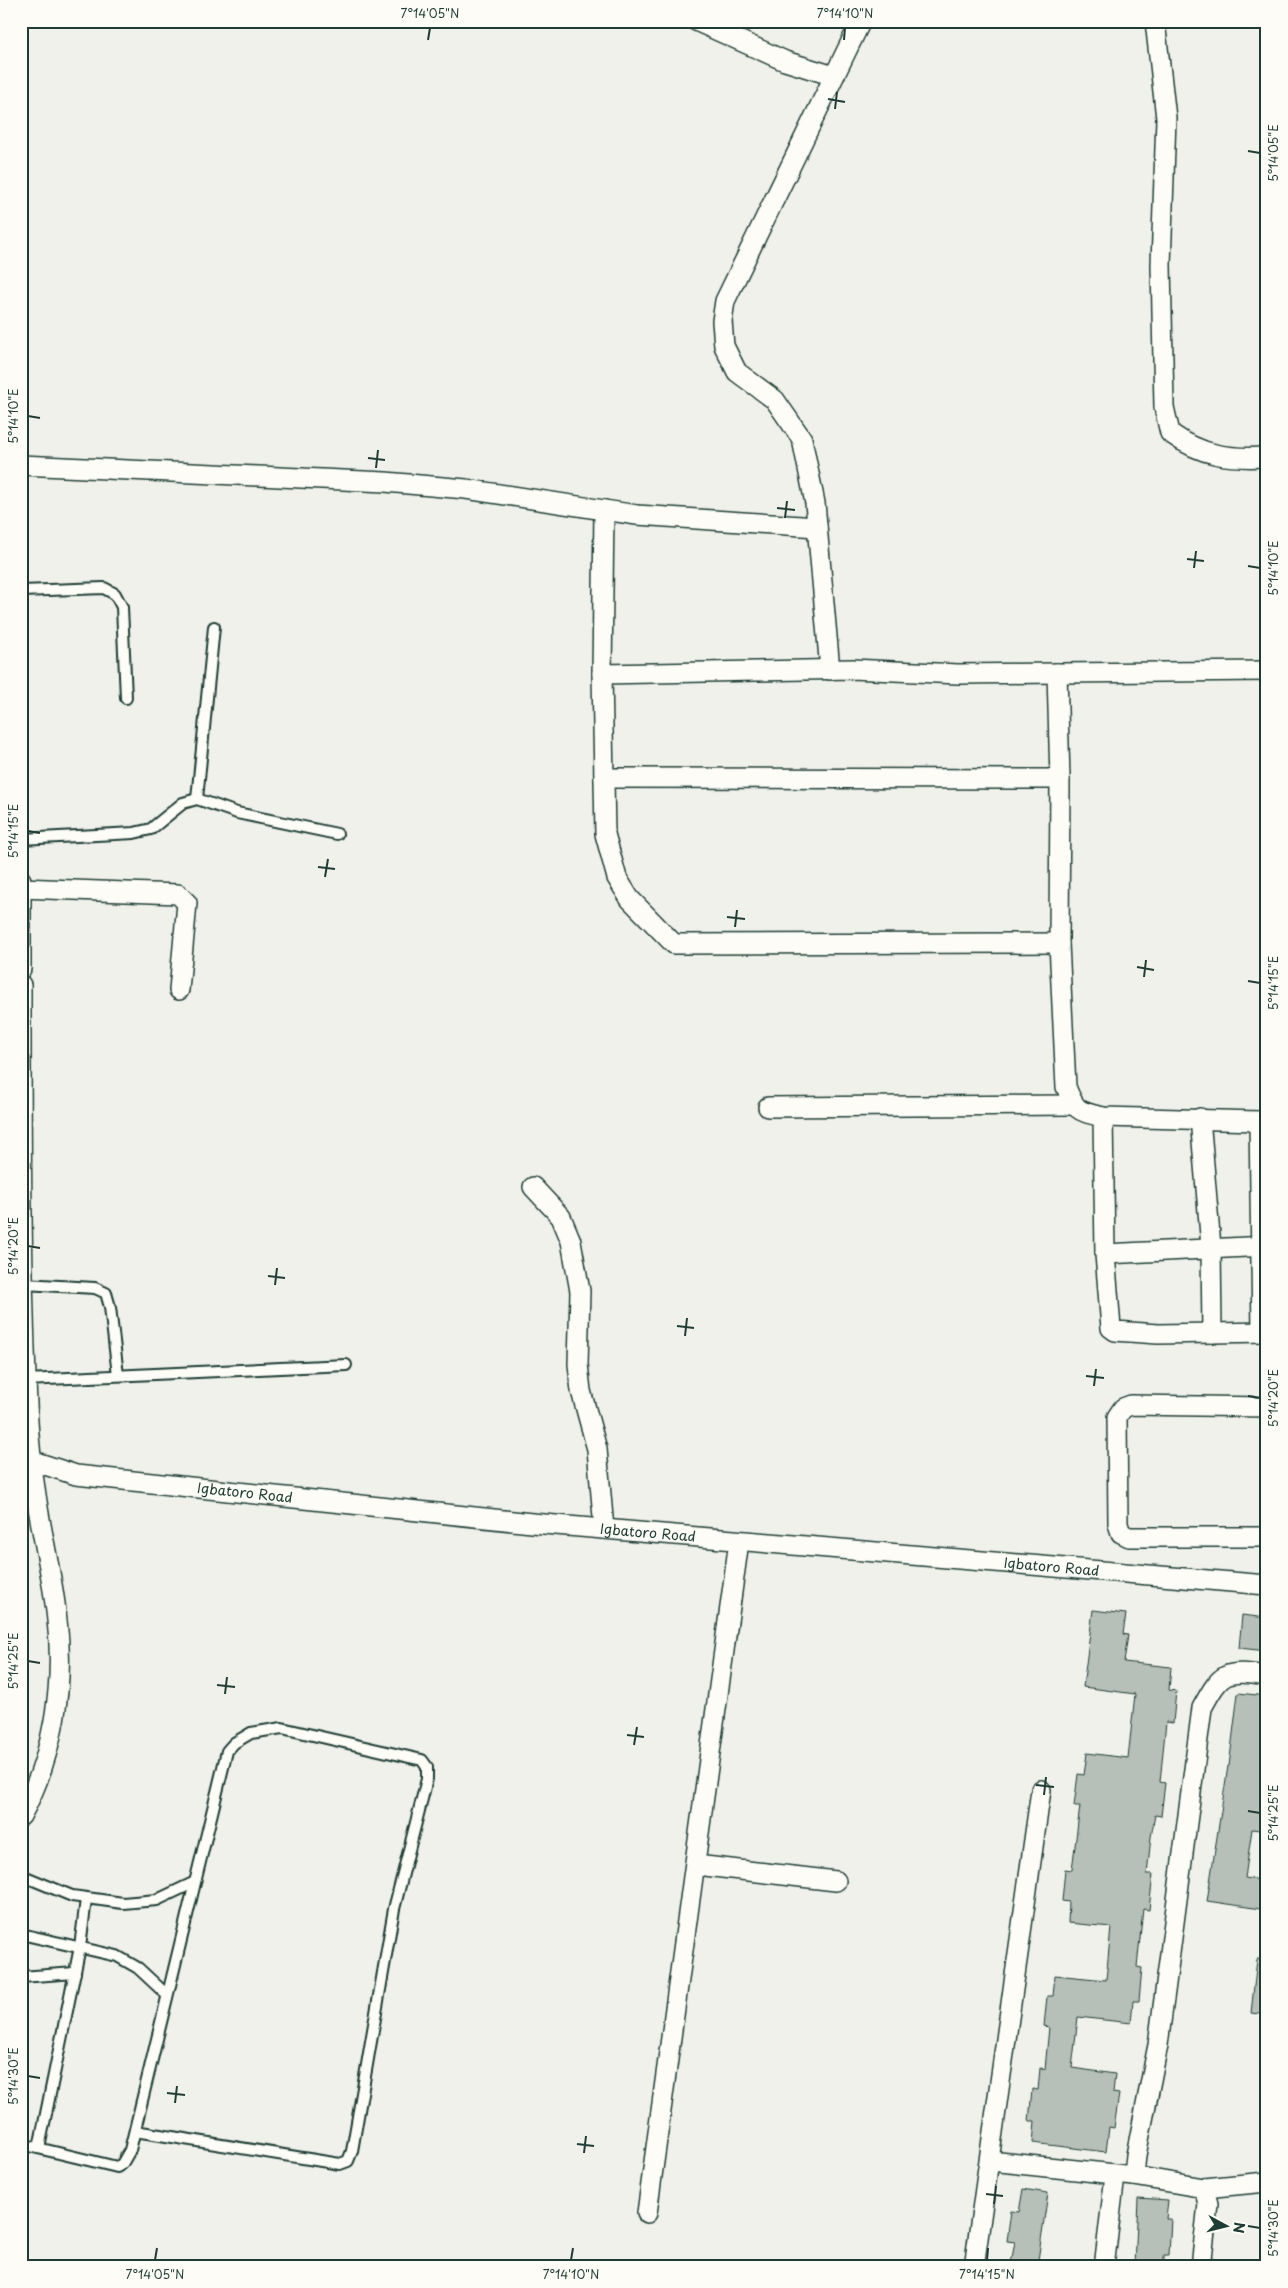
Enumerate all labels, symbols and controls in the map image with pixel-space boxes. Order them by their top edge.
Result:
text: 7°14'05"N [401,4,459,22]
text: 7°14'10"N [817,4,873,22]
text: 5°14'05"E [1264,124,1282,182]
text: 5°14'10"E [4,388,22,444]
text: 5°14'10"E [1264,540,1282,596]
text: 5°14'15"E [4,804,22,858]
text: 5°14'15"E [1264,956,1282,1010]
text: 5°14'20"E [4,1217,22,1275]
text: 5°14'20"E [1264,1369,1282,1427]
street label: Igbatoro Road [196,1477,294,1508]
street label: Igbatoro Road [599,1518,697,1547]
street label: Igbatoro Road [1003,1552,1100,1581]
text: 5°14'25"E [4,1632,22,1690]
text: 5°14'25"E [1264,1784,1282,1842]
text: 5°14'30"E [4,2047,22,2105]
text: 5°14'30"E [1264,2199,1282,2257]
north arrow [1200,2200,1250,2250]
text: N [1228,2221,1250,2234]
text: 7°14'05"N [126,2265,184,2283]
text: 7°14'10"N [543,2265,599,2283]
text: 7°14'15"N [959,2265,1015,2283]

